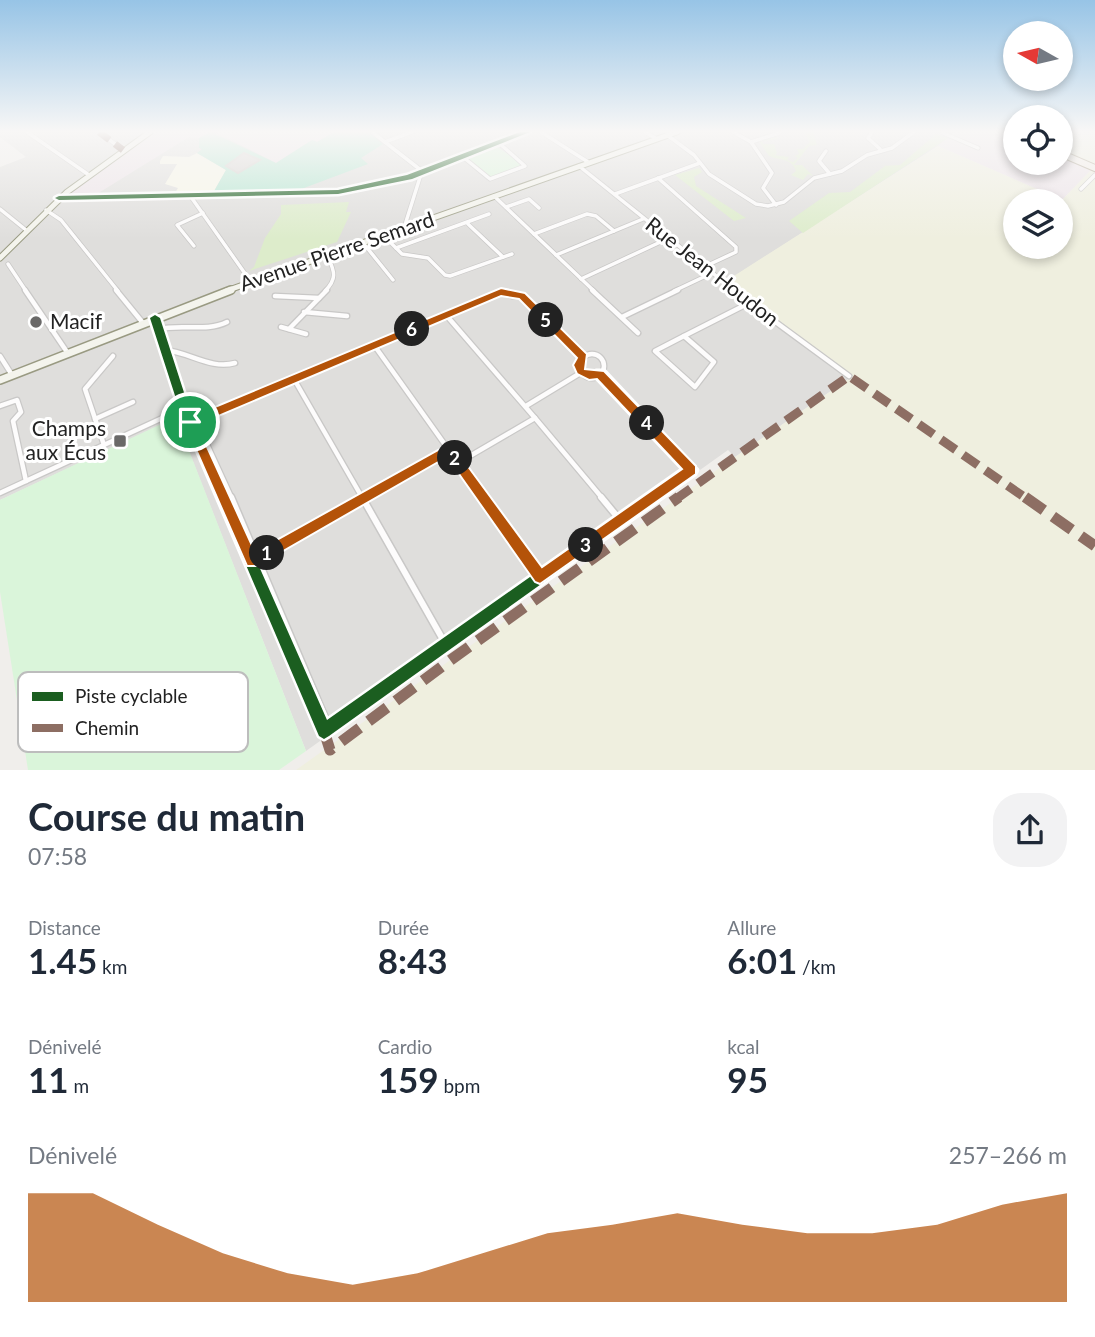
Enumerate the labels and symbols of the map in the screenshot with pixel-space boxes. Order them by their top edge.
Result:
north arrow [1003,21,1073,91]
street label: Avenue Pierre Semard [236,206,437,296]
street label: Rue Jean Houdon [641,211,784,331]
pin: 5 [528,302,564,338]
place label: Macif [50,308,103,333]
pin: 6 [394,312,430,346]
marker: Macif [28,314,44,330]
pin [160,392,220,452]
pin: 4 [630,406,664,440]
place label: Champs aux Écus [26,415,106,464]
marker: Champs aux Écus [112,433,128,449]
pin: 2 [438,440,472,476]
pin: 3 [568,528,604,562]
pin: 1 [250,536,284,570]
legend [18,672,248,752]
text: Piste cyclable [75,684,188,707]
text: Chemin [75,716,139,739]

